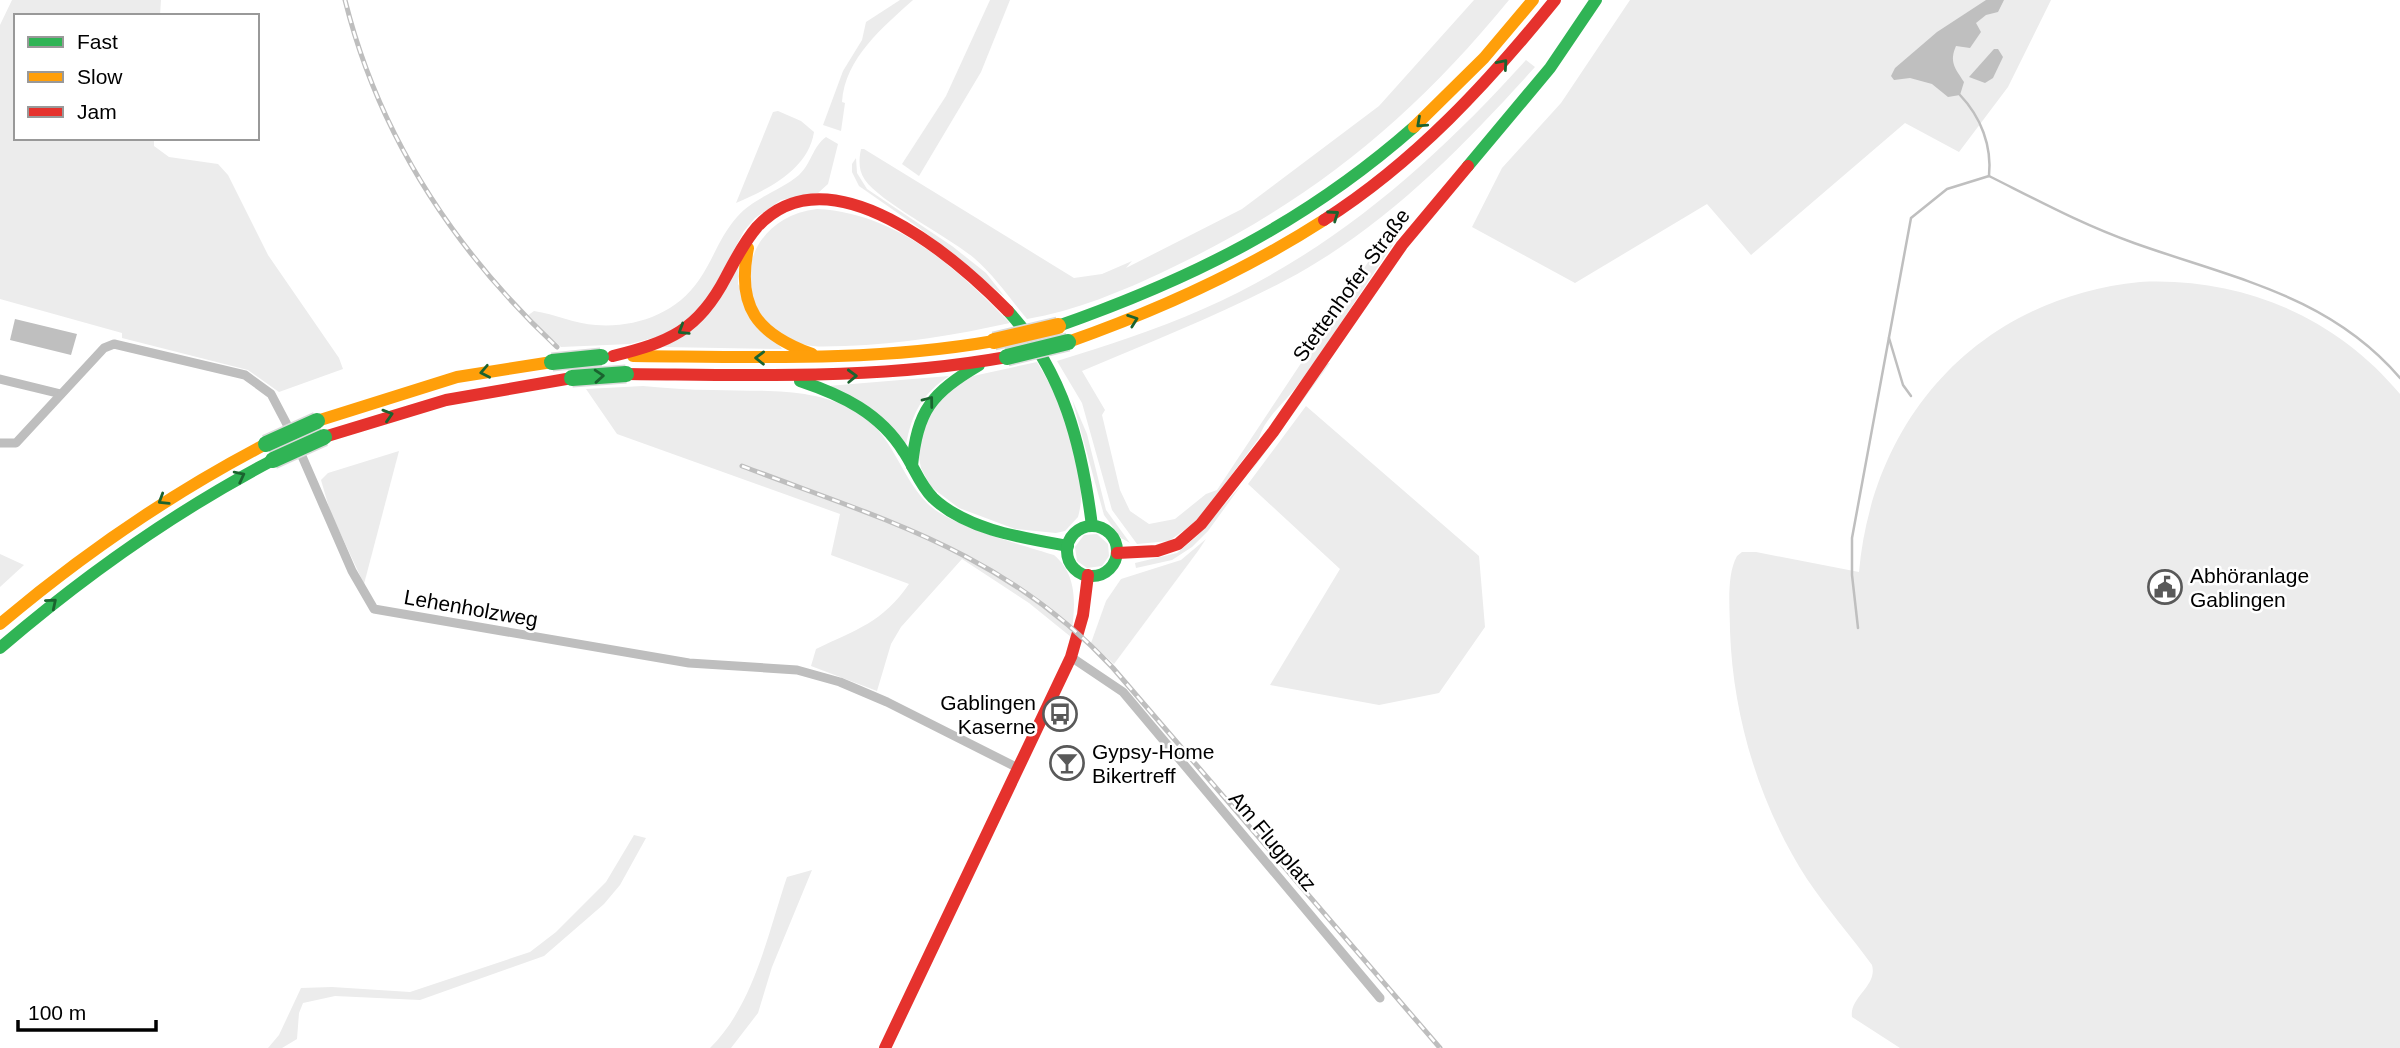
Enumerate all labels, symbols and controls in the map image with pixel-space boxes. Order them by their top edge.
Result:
legend [14,14,259,140]
text: Fast [77,30,118,53]
one-way arrow [1495,59,1507,72]
text: Slow [77,65,123,88]
text: Jam [77,100,117,123]
one-way arrow [1417,115,1430,127]
street label: Stettenhofer Straße [1288,204,1414,366]
one-way arrow [1326,211,1339,223]
one-way arrow [1126,314,1138,328]
one-way arrow [677,322,690,335]
one-way arrow [754,350,765,366]
one-way arrow [479,363,491,378]
one-way arrow [594,368,605,383]
one-way arrow [847,368,858,383]
one-way arrow [921,397,934,409]
one-way arrow [382,408,394,423]
one-way arrow [233,471,245,485]
one-way arrow [158,492,171,505]
place label: Abhöranlage Gablingen [2190,564,2309,611]
public building icon: Abhöranlage Gablingen [2146,568,2184,606]
street label: Lehenholzweg [402,585,540,631]
one-way arrow [44,599,57,612]
place label: Gablingen Kaserne [940,691,1036,738]
bus stop icon: Gablingen Kaserne [1041,695,1079,733]
place label: Gypsy-Home Bikertreff [1092,740,1215,787]
bar icon: Gypsy-Home Bikertreff [1048,744,1086,782]
street label: Am Flugplatz [1225,787,1321,895]
scale bar [18,988,156,1032]
text: 100 m [28,1001,86,1024]

